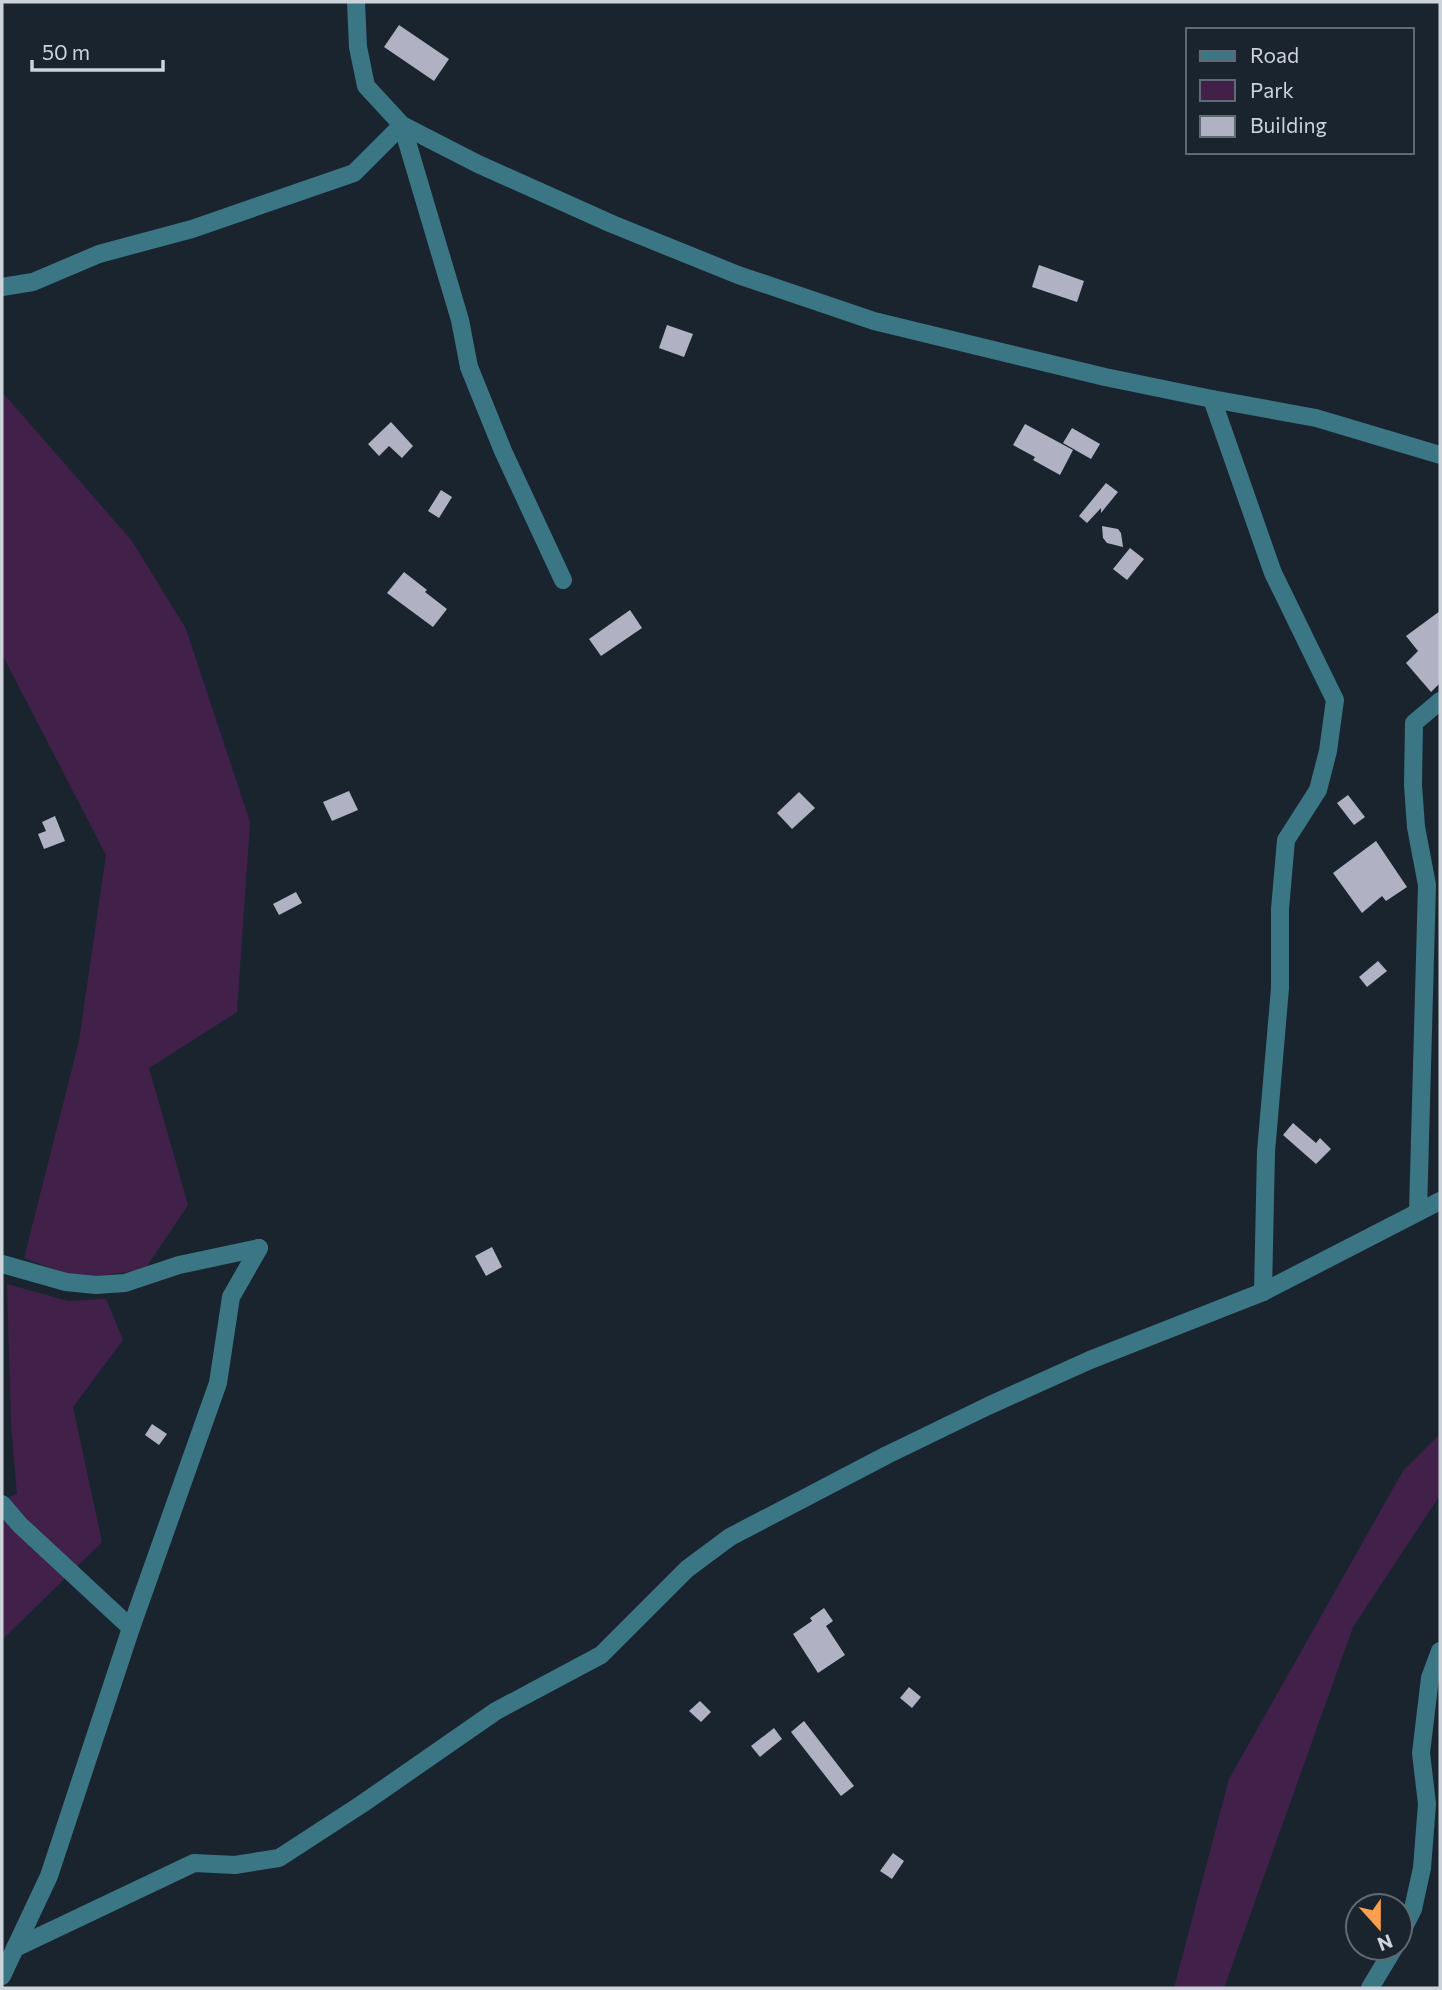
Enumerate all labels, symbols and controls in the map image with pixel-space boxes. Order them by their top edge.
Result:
scale bar [32,28,163,72]
legend [1186,28,1414,154]
text: 50 m [42,39,90,64]
text: Road [1250,42,1299,67]
text: Park [1250,77,1294,102]
text: Building [1250,112,1327,137]
north arrow [1344,1892,1414,1962]
text: N [1374,1930,1396,1957]

